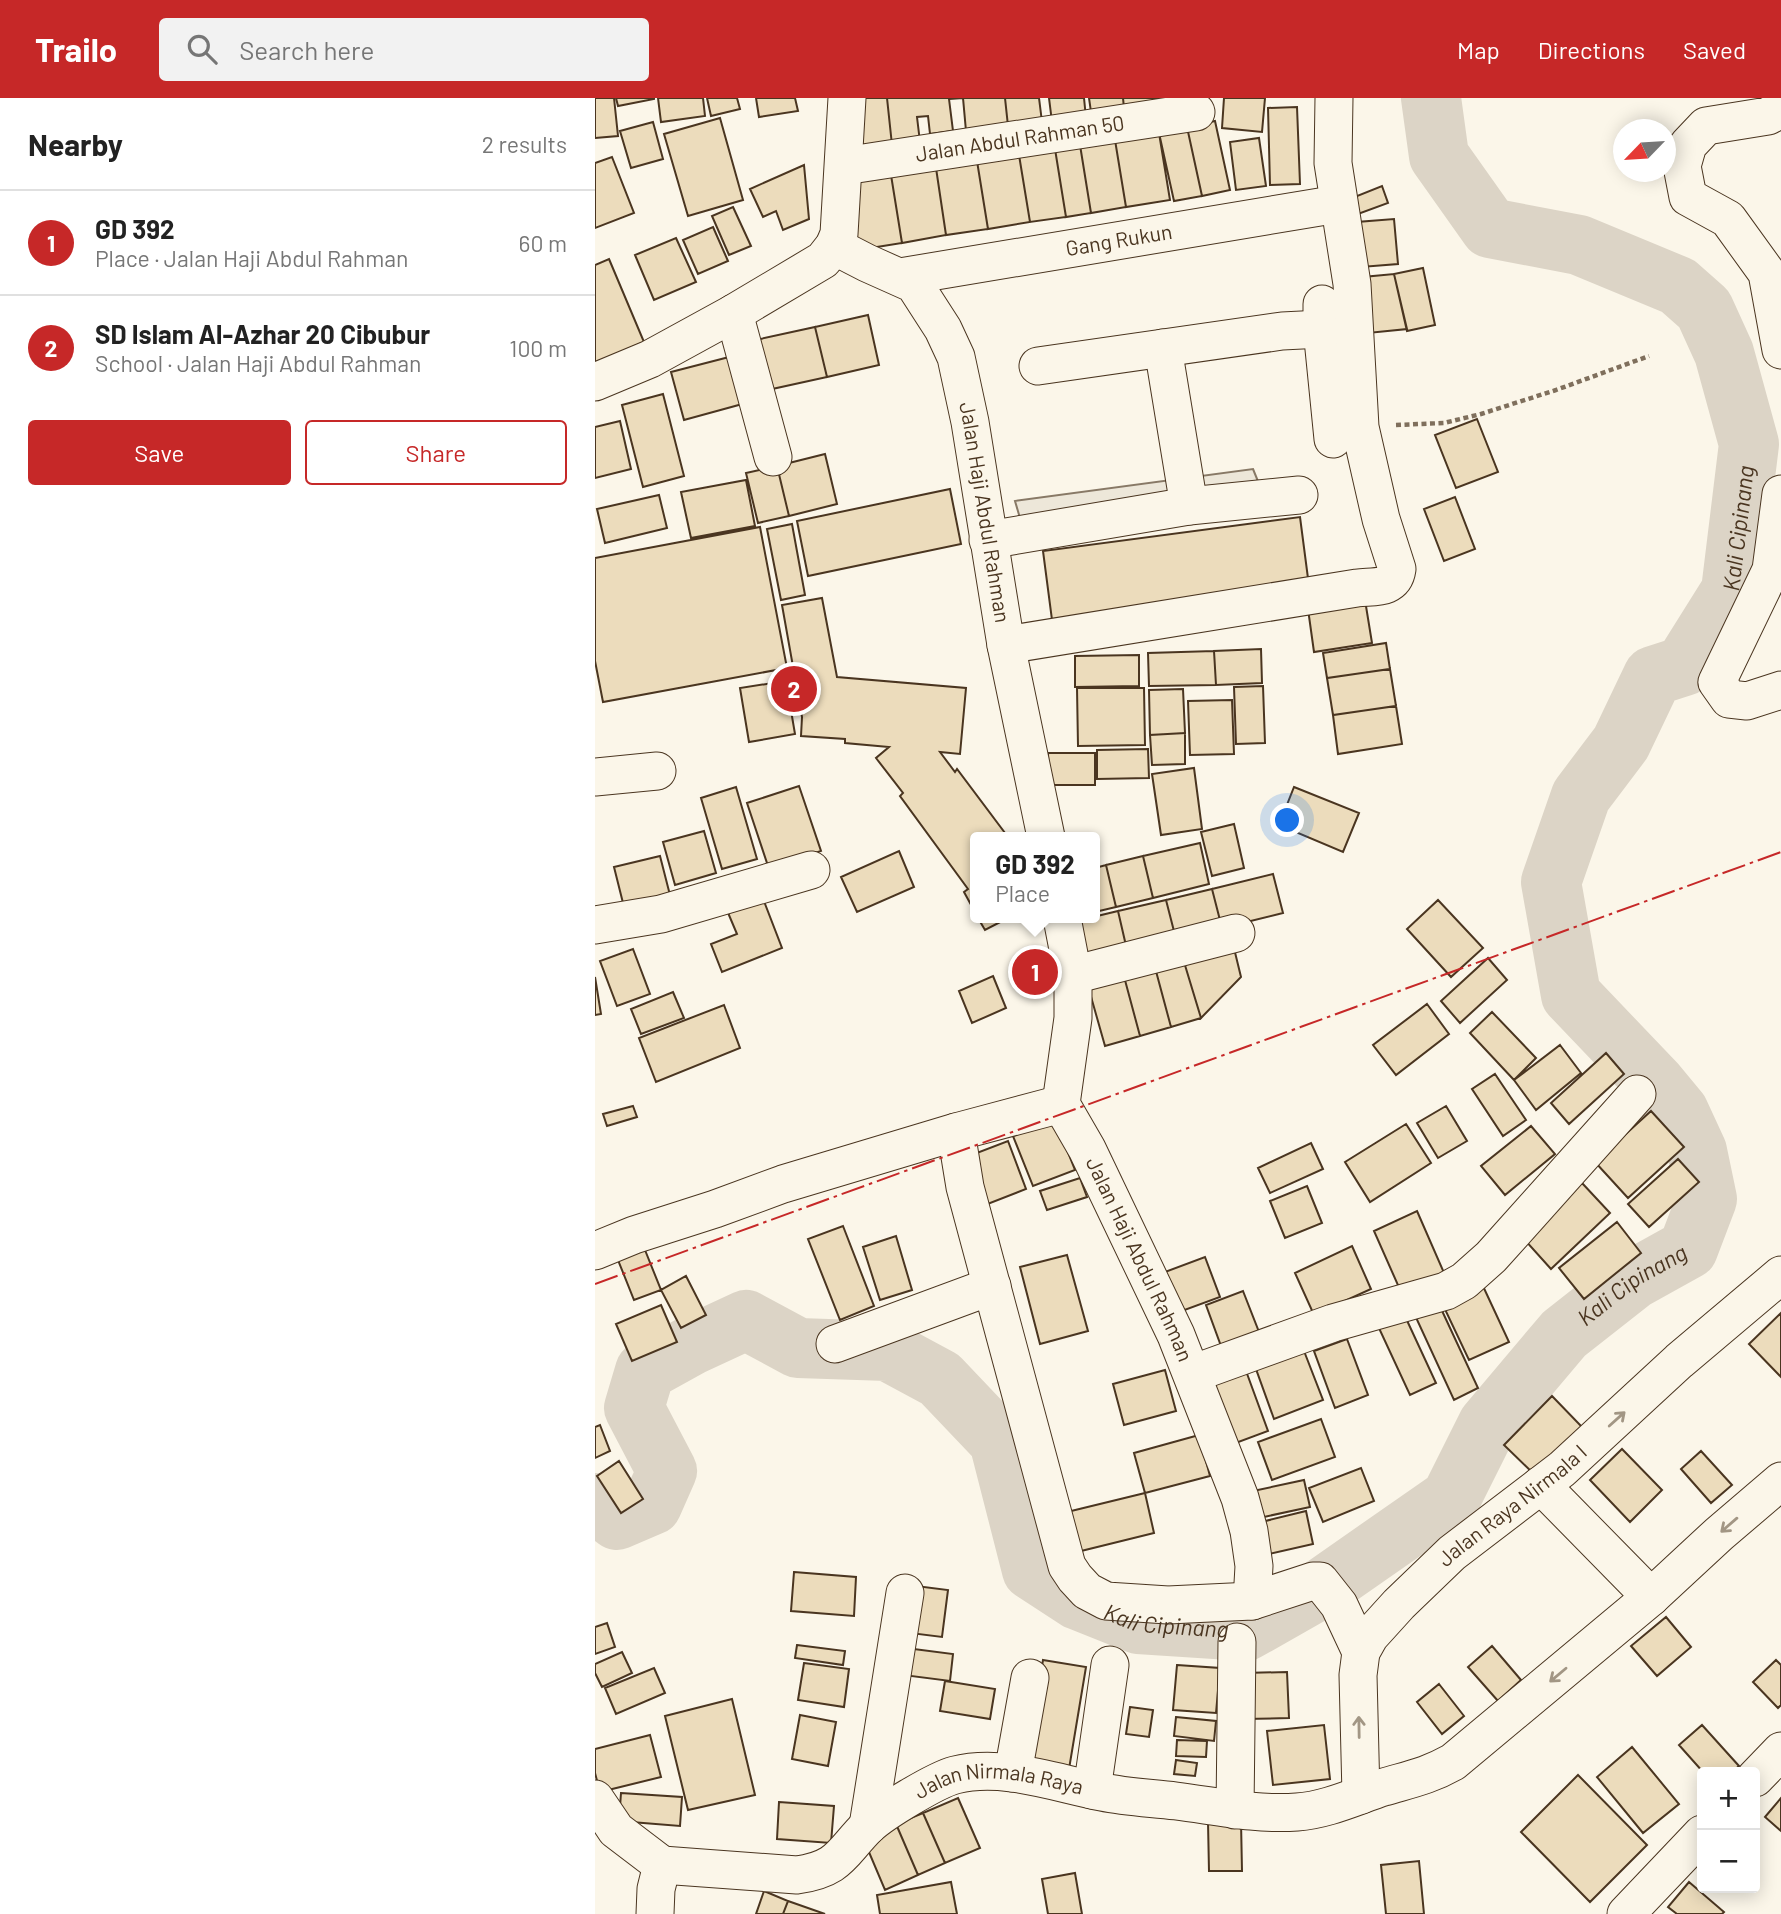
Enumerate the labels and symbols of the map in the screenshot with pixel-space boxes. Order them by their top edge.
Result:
street label: Jalan Abdul Rahman 50 [914,109,1126,166]
north arrow [1613,119,1676,182]
street label: Gang Rukun [1064,218,1174,260]
street label: Jalan Haji Abdul Rahman [955,399,1016,624]
water label: Kali Cipinang [1716,464,1759,593]
pin: 2 [771,663,817,715]
your location [1270,803,1304,837]
pin: 1 [1012,946,1058,998]
street label: Jalan Haji Abdul Rahman [1082,1152,1199,1365]
water label: Kali Cipinang [1571,1238,1691,1331]
one-way arrow [1608,1410,1625,1427]
street label: Jalan Raya Nirmala I [1432,1439,1591,1571]
one-way arrow [1720,1517,1738,1533]
water label: Kali Cipinang [1100,1597,1230,1643]
one-way arrow [1549,1667,1567,1683]
one-way arrow [1352,1716,1366,1739]
street label: Jalan Nirmala Raya [909,1757,1086,1803]

